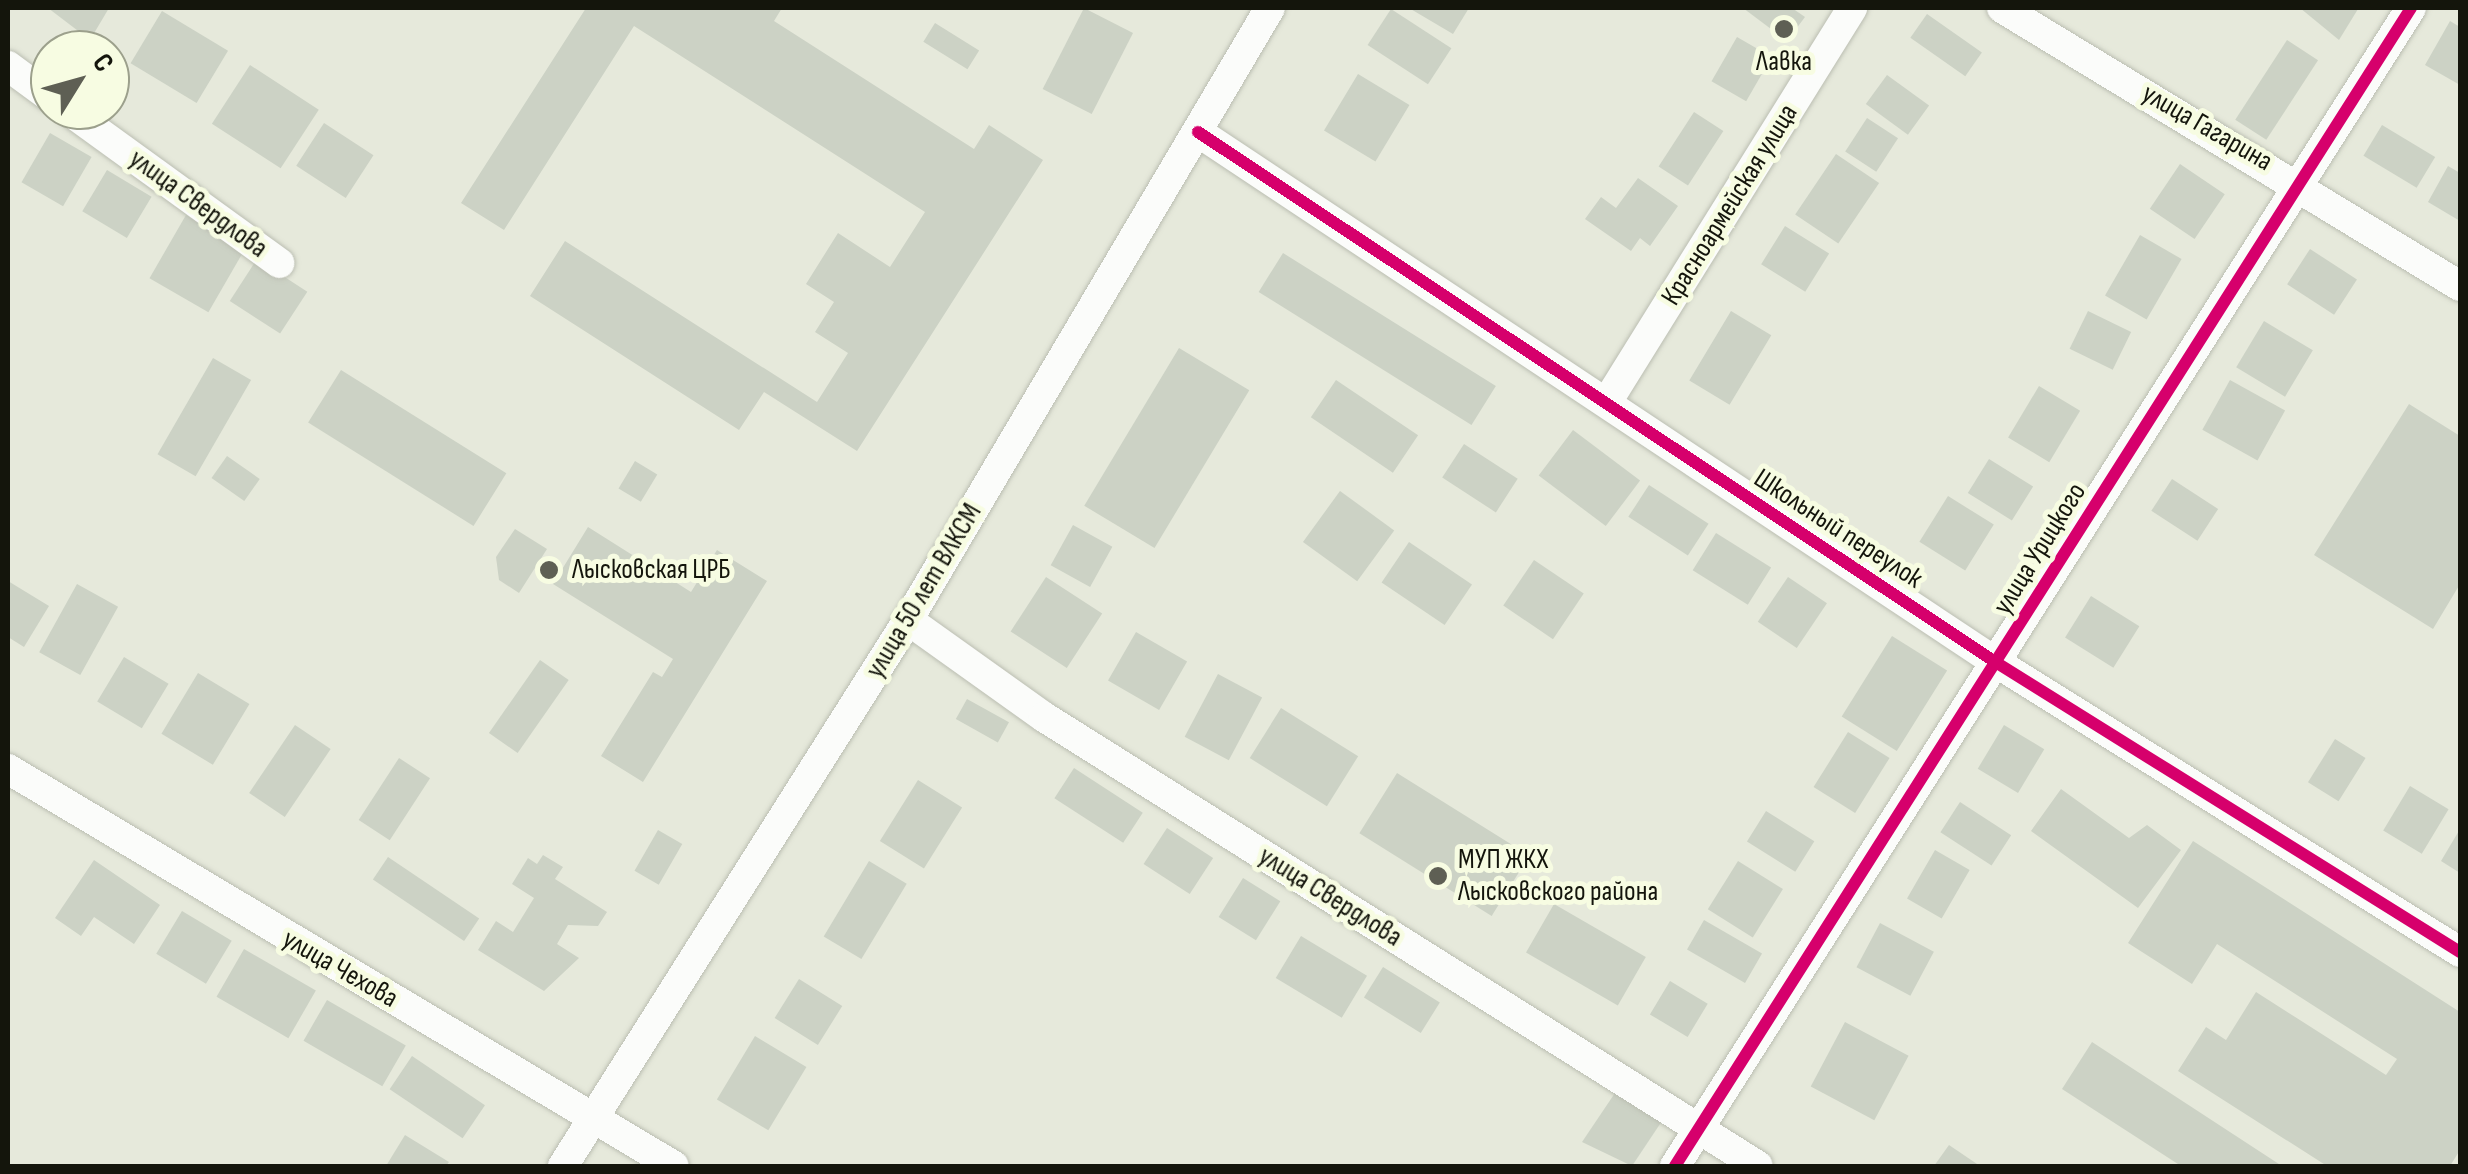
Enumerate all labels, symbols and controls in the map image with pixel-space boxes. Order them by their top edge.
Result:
marker: Лавка [1773,18,1795,40]
north arrow [30,30,130,130]
place label: Лавка [1756,45,1812,79]
text: С [85,47,120,79]
street label: улица Гагарина [2136,77,2278,179]
street label: Красноармейская улица [1655,98,1805,312]
street label: улица Свердлова [122,143,274,265]
street label: Школьный переулок [1747,462,1929,596]
street label: улица Урицкого [1986,477,2094,621]
street label: улица 50 лет ВЛКСМ [859,498,989,684]
place label: Лысковская ЦРБ [572,553,731,587]
marker: Лысковская ЦРБ [536,557,562,583]
street label: улица Свердлова [1252,840,1408,954]
place label: МУП ЖКХ Лысковского района [1458,843,1658,909]
marker: МУП ЖКХ Лысковского района [1427,865,1449,887]
street label: улица Чехова [276,923,404,1015]

